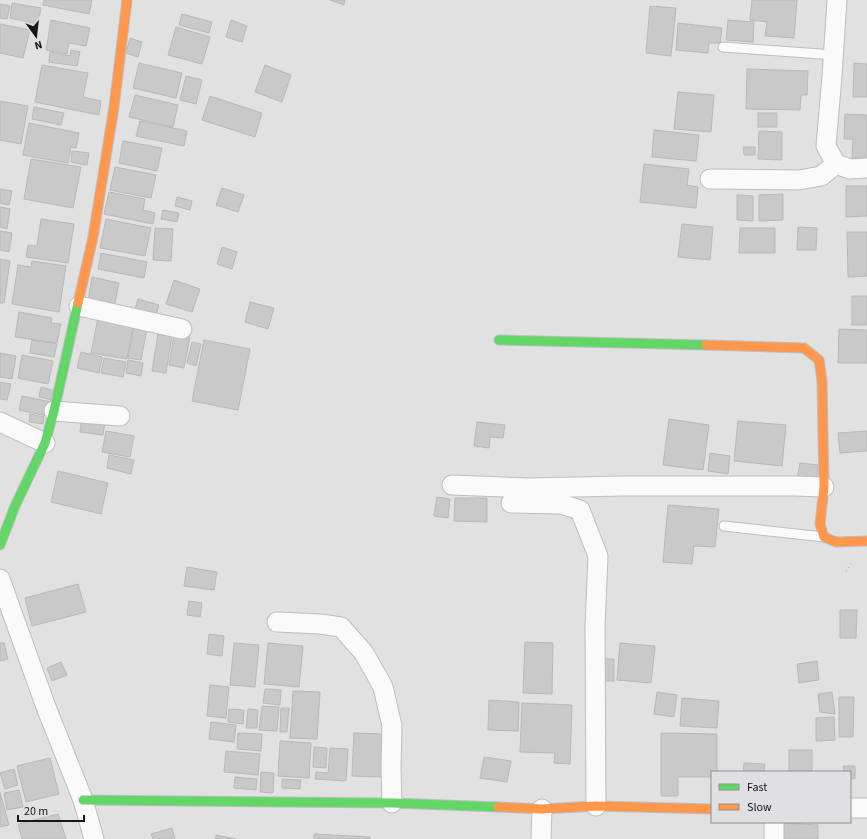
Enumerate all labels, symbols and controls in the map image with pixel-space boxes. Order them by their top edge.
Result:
north arrow [16,16,56,56]
text: N [33,37,44,53]
legend [711,771,851,823]
text: Fast [747,779,767,796]
scale bar [18,797,84,823]
text: Slow [747,799,772,816]
text: 20 m [24,803,48,820]

